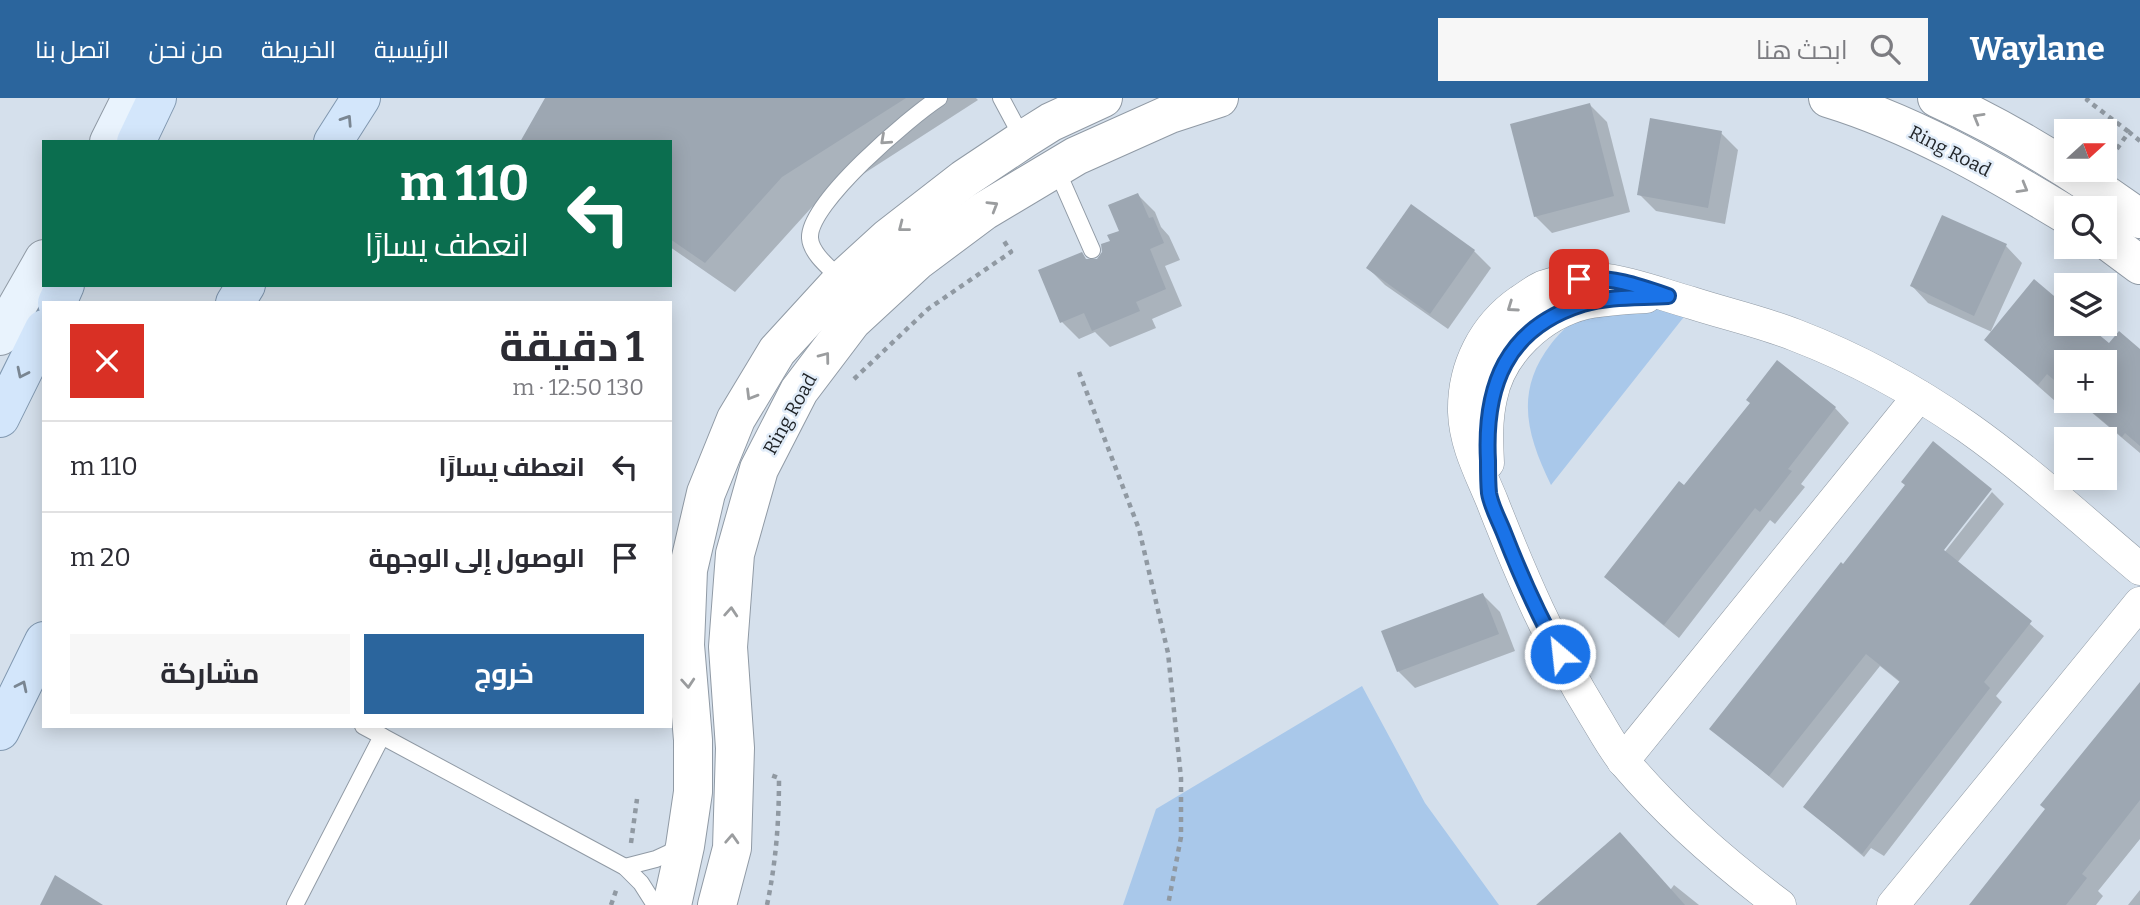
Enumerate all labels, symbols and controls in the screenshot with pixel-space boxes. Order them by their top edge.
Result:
search box [1438,18,1928,81]
text: Waylane [1970,29,2105,69]
icon: search [1866,30,1904,68]
text: ابحث هنا [1756,35,1848,66]
text: اتصل بنا [35,36,110,64]
text: من نحن [148,36,223,64]
text: الخريطة [261,36,336,64]
text: الرئيسية [374,36,449,64]
one-way arrow [1973,113,1985,126]
one-way arrow [339,115,351,128]
north arrow [2054,119,2118,182]
map controls [2054,119,2117,490]
street label: Ring Road [1905,121,1995,181]
one-way arrow [880,132,893,144]
text: 110 m [400,154,529,213]
icon: left [553,168,644,259]
one-way arrow [2015,180,2028,193]
button: search [2054,196,2117,259]
one-way arrow [985,201,998,214]
one-way arrow [898,219,910,232]
text: انعطف يسارًا [365,226,529,264]
pin [1549,249,1609,309]
icon: arrive [1560,260,1598,298]
button: layers [2054,273,2117,336]
one-way arrow [1507,299,1520,311]
text: 1 دقيقة [500,322,644,372]
button: close [70,324,144,398]
button: + [2054,350,2117,413]
one-way arrow [816,352,829,364]
one-way arrow [16,366,30,378]
street label: Ring Road [758,369,822,459]
text: 130 m · 12:50 [512,373,644,401]
one-way arrow [746,387,759,400]
button: − [2054,427,2117,490]
icon: left [606,448,644,486]
text: 110 m [70,451,138,482]
text: انعطف يسارًا [439,452,585,483]
icon: arrive [606,539,644,577]
text: 20 m [70,542,131,573]
text: الوصول إلى الوجهة [368,543,585,574]
one-way arrow [723,606,738,617]
position arrow [1523,617,1597,691]
button: مشاركة [70,634,350,714]
button: خروج [364,634,644,714]
one-way arrow [680,678,695,689]
one-way arrow [14,681,28,693]
one-way arrow [724,833,739,844]

